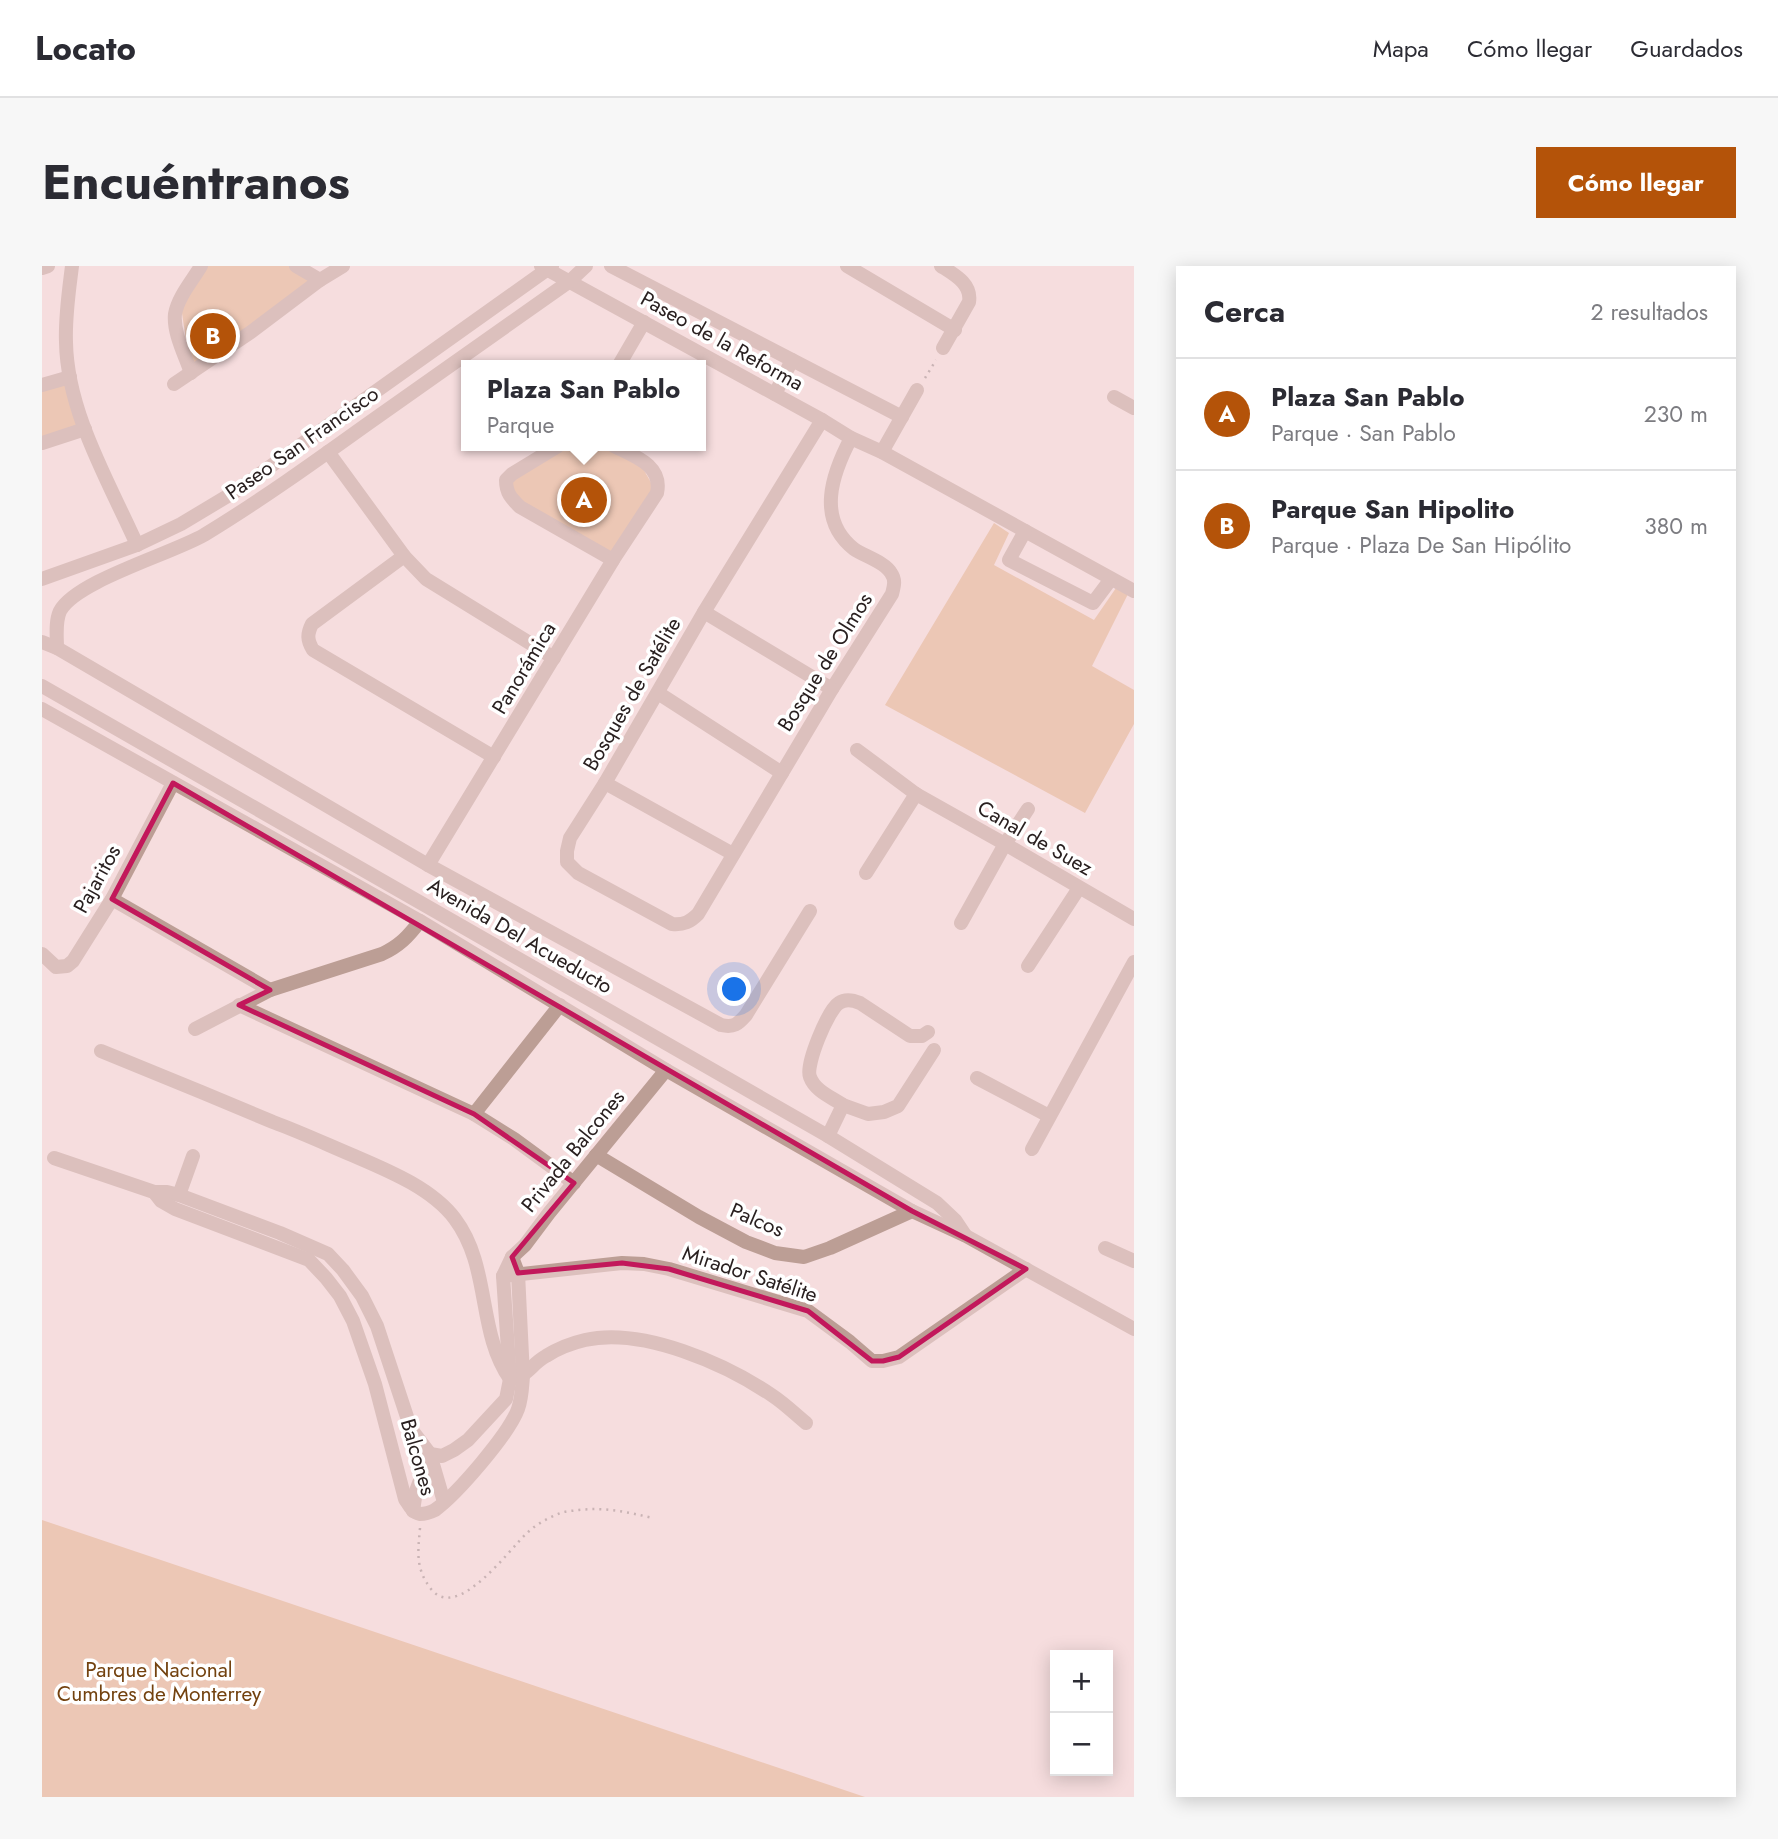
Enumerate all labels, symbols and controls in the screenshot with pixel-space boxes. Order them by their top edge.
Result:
text: Locato [35,25,136,72]
text: Mapa [1373,31,1429,66]
text: Cómo llegar [1467,31,1592,66]
text: Guardados [1630,31,1743,66]
text: Encuéntranos [42,147,350,217]
button: Cómo llegar [1536,147,1736,218]
street label: Paseo de la Reforma [635,284,809,398]
text: Cerca [1204,290,1285,333]
text: 2 resultados [1590,295,1708,329]
pin: B [190,310,236,362]
popup [461,360,706,451]
text: Plaza San Pablo [487,370,680,408]
text: Plaza San Pablo [1271,378,1464,416]
street label: Paseo San Francisco [219,379,385,507]
text: A [1219,397,1235,431]
text: 230 m [1644,397,1708,431]
text: Parque [487,408,554,442]
text: Parque · San Pablo [1271,416,1456,450]
pin: A [561,474,607,526]
text: Parque San Hipolito [1271,490,1514,528]
text: B [1219,509,1235,543]
text: 380 m [1644,509,1708,543]
text: Parque · Plaza De San Hipólito [1271,528,1571,562]
street label: Bosque de Olmos [770,587,880,737]
street label: Bosques de Satélite [576,611,688,776]
street label: Panorámica [485,616,563,720]
street label: Canal de Suez [972,793,1098,883]
street label: Pajaritos [66,839,128,919]
street label: Avenida Del Acueducto [422,871,618,1001]
your location [717,972,751,1006]
street label: Privada Balcones [514,1083,632,1219]
street label: Palcos [725,1195,789,1245]
street label: Mirador Satélite [679,1238,822,1310]
street label: Balcones [393,1415,443,1499]
map controls [1050,1650,1113,1776]
button: + [1050,1650,1113,1713]
park label: Parque Nacional Cumbres de Monterrey [57,1655,262,1709]
button: − [1050,1713,1113,1776]

